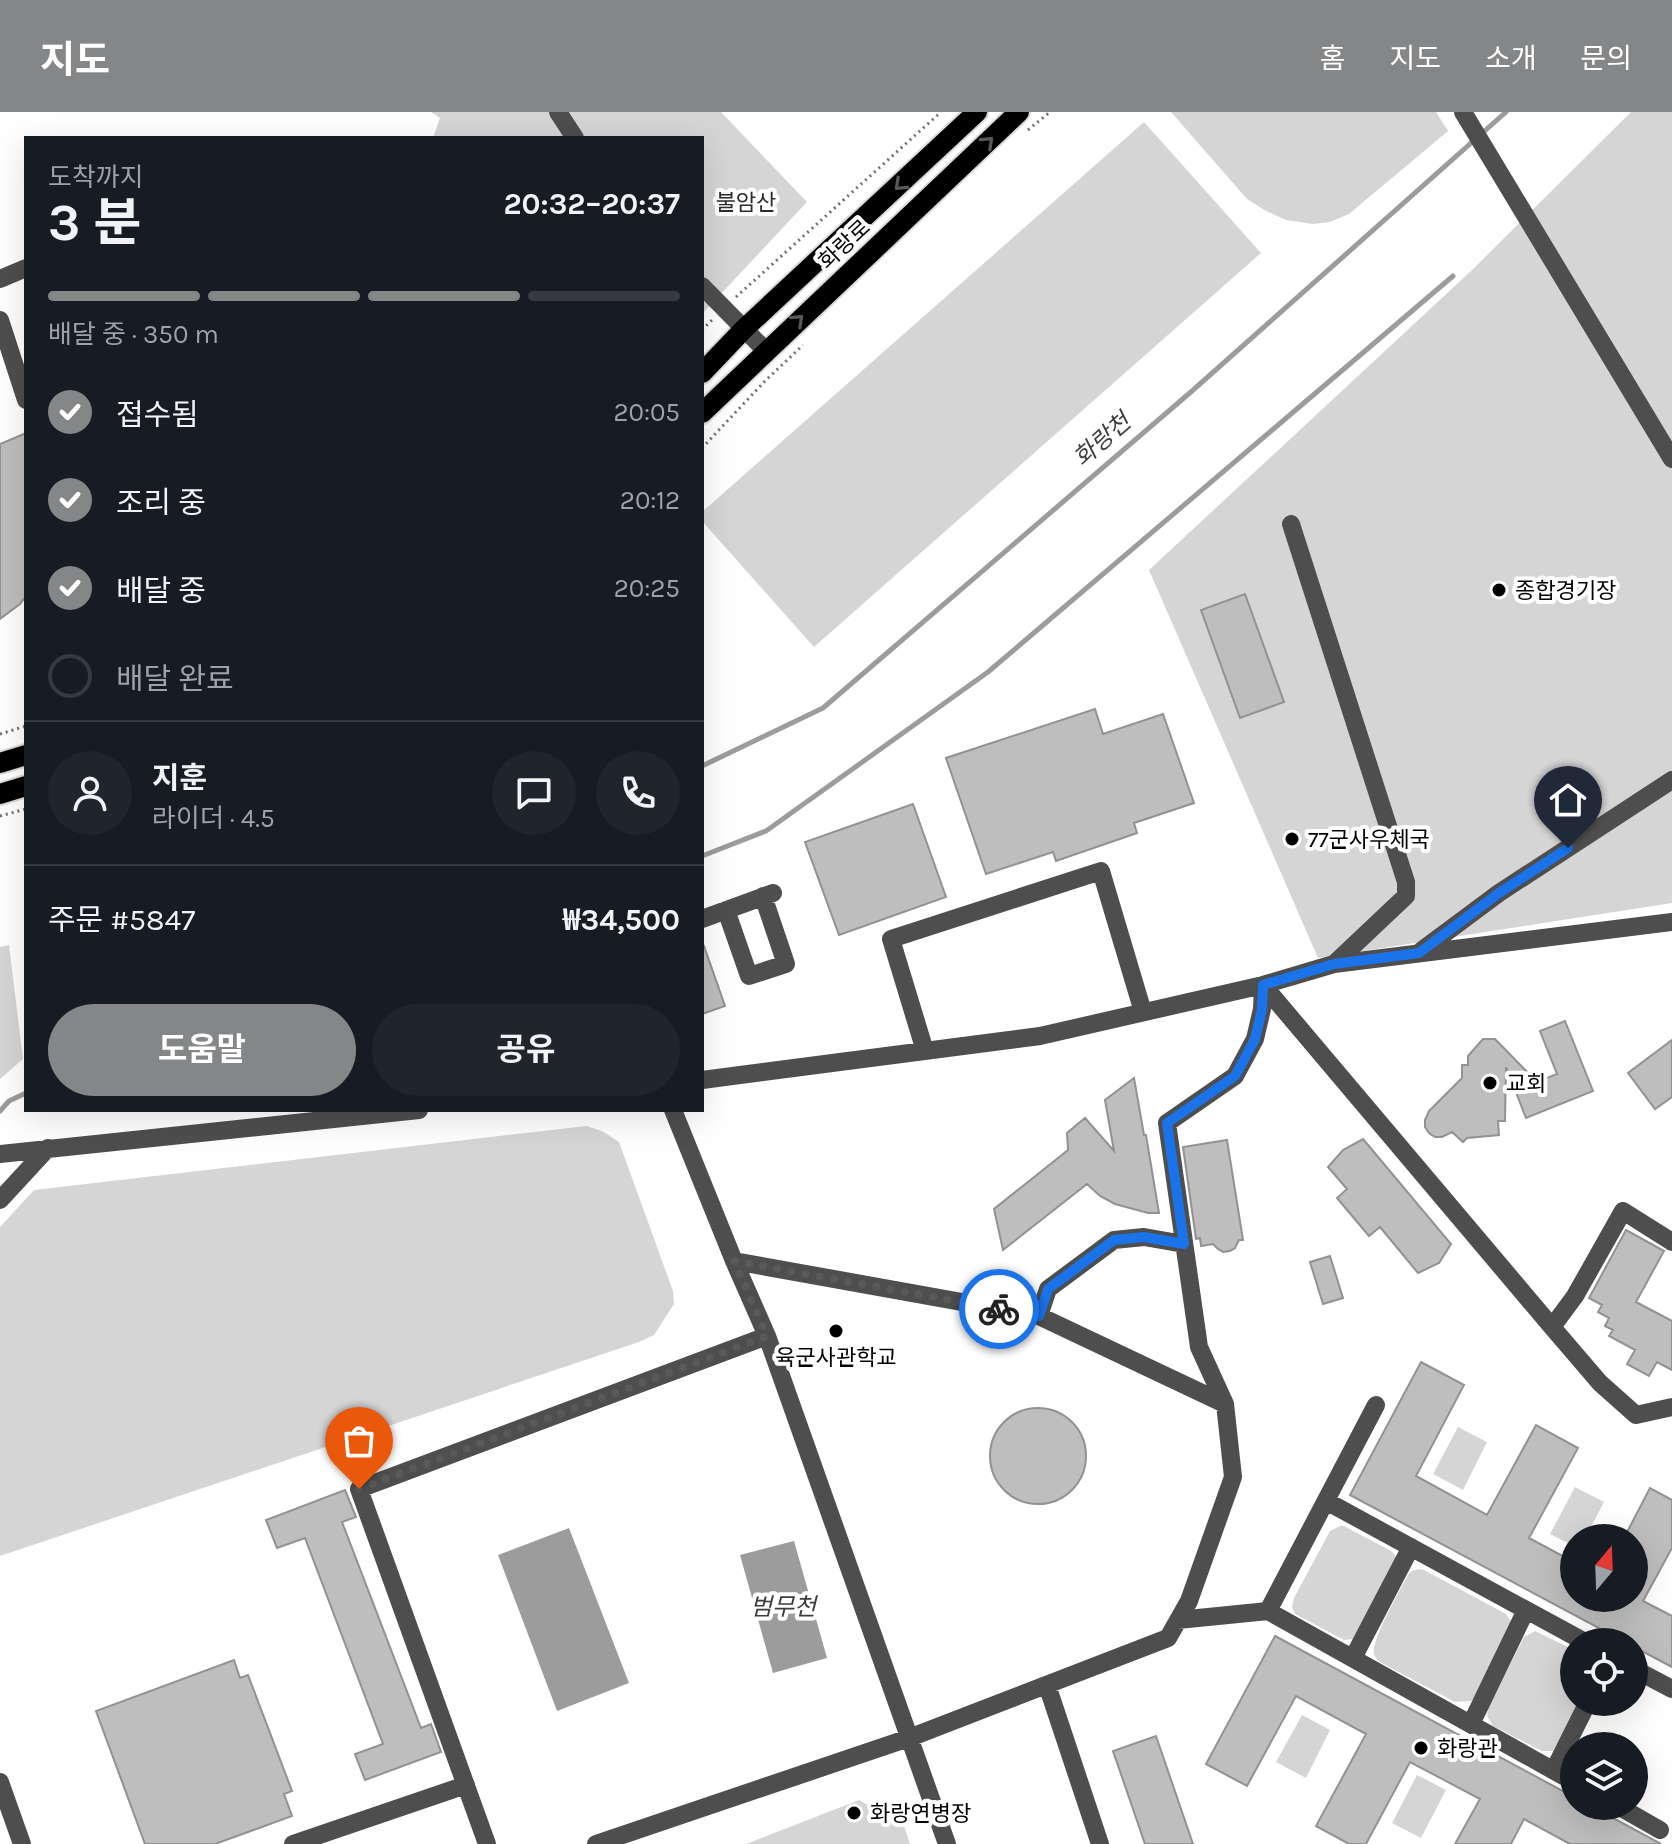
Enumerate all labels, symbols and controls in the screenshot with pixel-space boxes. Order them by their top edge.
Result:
text: 지도 [40,38,110,83]
text: 홈 [1320,42,1345,75]
text: 지도 [1389,42,1441,75]
text: 소개 [1485,42,1536,75]
text: 문의 [1580,42,1632,75]
one-way arrow [979,136,993,151]
text: 도착까지 [48,162,144,193]
one-way arrow [894,175,909,189]
text: 20:32–20:37 [503,186,680,222]
park label: 불암산 [716,190,776,216]
text: 3 분 [48,192,141,253]
street label: 화랑로 [814,215,876,275]
one-way arrow [789,315,804,329]
text: 배달 중 · 350 m [48,319,219,350]
icon: check [48,390,92,434]
text: 접수됨 [116,397,199,433]
text: 20:05 [613,397,680,428]
water label: 화랑천 [1068,406,1138,472]
icon: check [48,478,92,522]
text: 조리 중 [116,485,206,521]
text: 20:12 [620,485,680,516]
icon: check [48,566,92,610]
text: 배달 중 [116,573,206,609]
text: 20:25 [614,573,680,604]
place label: 종합경기장 [1515,578,1616,604]
marker: 종합경기장 [1490,581,1508,599]
text: 배달 완료 [116,661,234,697]
button: person [48,751,132,835]
button: chat [492,751,576,835]
button: phone [596,751,680,835]
text: 지훈 [152,760,207,796]
pin [1534,766,1602,848]
icon: home [1546,778,1590,822]
text: 라이더 · 4.5 [152,803,275,834]
place label: 77군사우체국 [1308,827,1430,853]
marker: 77군사우체국 [1283,830,1301,848]
text: 주문 #5847 [48,902,195,938]
text: ₩34,500 [563,902,680,938]
button: 도움말 [48,1004,356,1096]
button: 공유 [372,1004,680,1096]
place label: 교회 [1506,1071,1546,1097]
marker: 교회 [1481,1074,1499,1092]
courier [959,1269,1039,1349]
icon: bike [977,1287,1021,1331]
marker: 육군사관학교 [827,1322,845,1340]
place label: 육군사관학교 [775,1345,897,1371]
pin [325,1407,393,1489]
icon: bag [337,1419,381,1463]
north arrow [1560,1524,1648,1612]
map controls [1560,1524,1648,1820]
water label: 범무천 [750,1593,819,1621]
button: locate [1560,1628,1648,1716]
button: layers [1560,1732,1648,1820]
place label: 화랑관 [1437,1736,1498,1762]
marker: 화랑관 [1412,1739,1430,1757]
place label: 화랑연병장 [870,1801,971,1827]
marker: 화랑연병장 [845,1804,863,1822]

